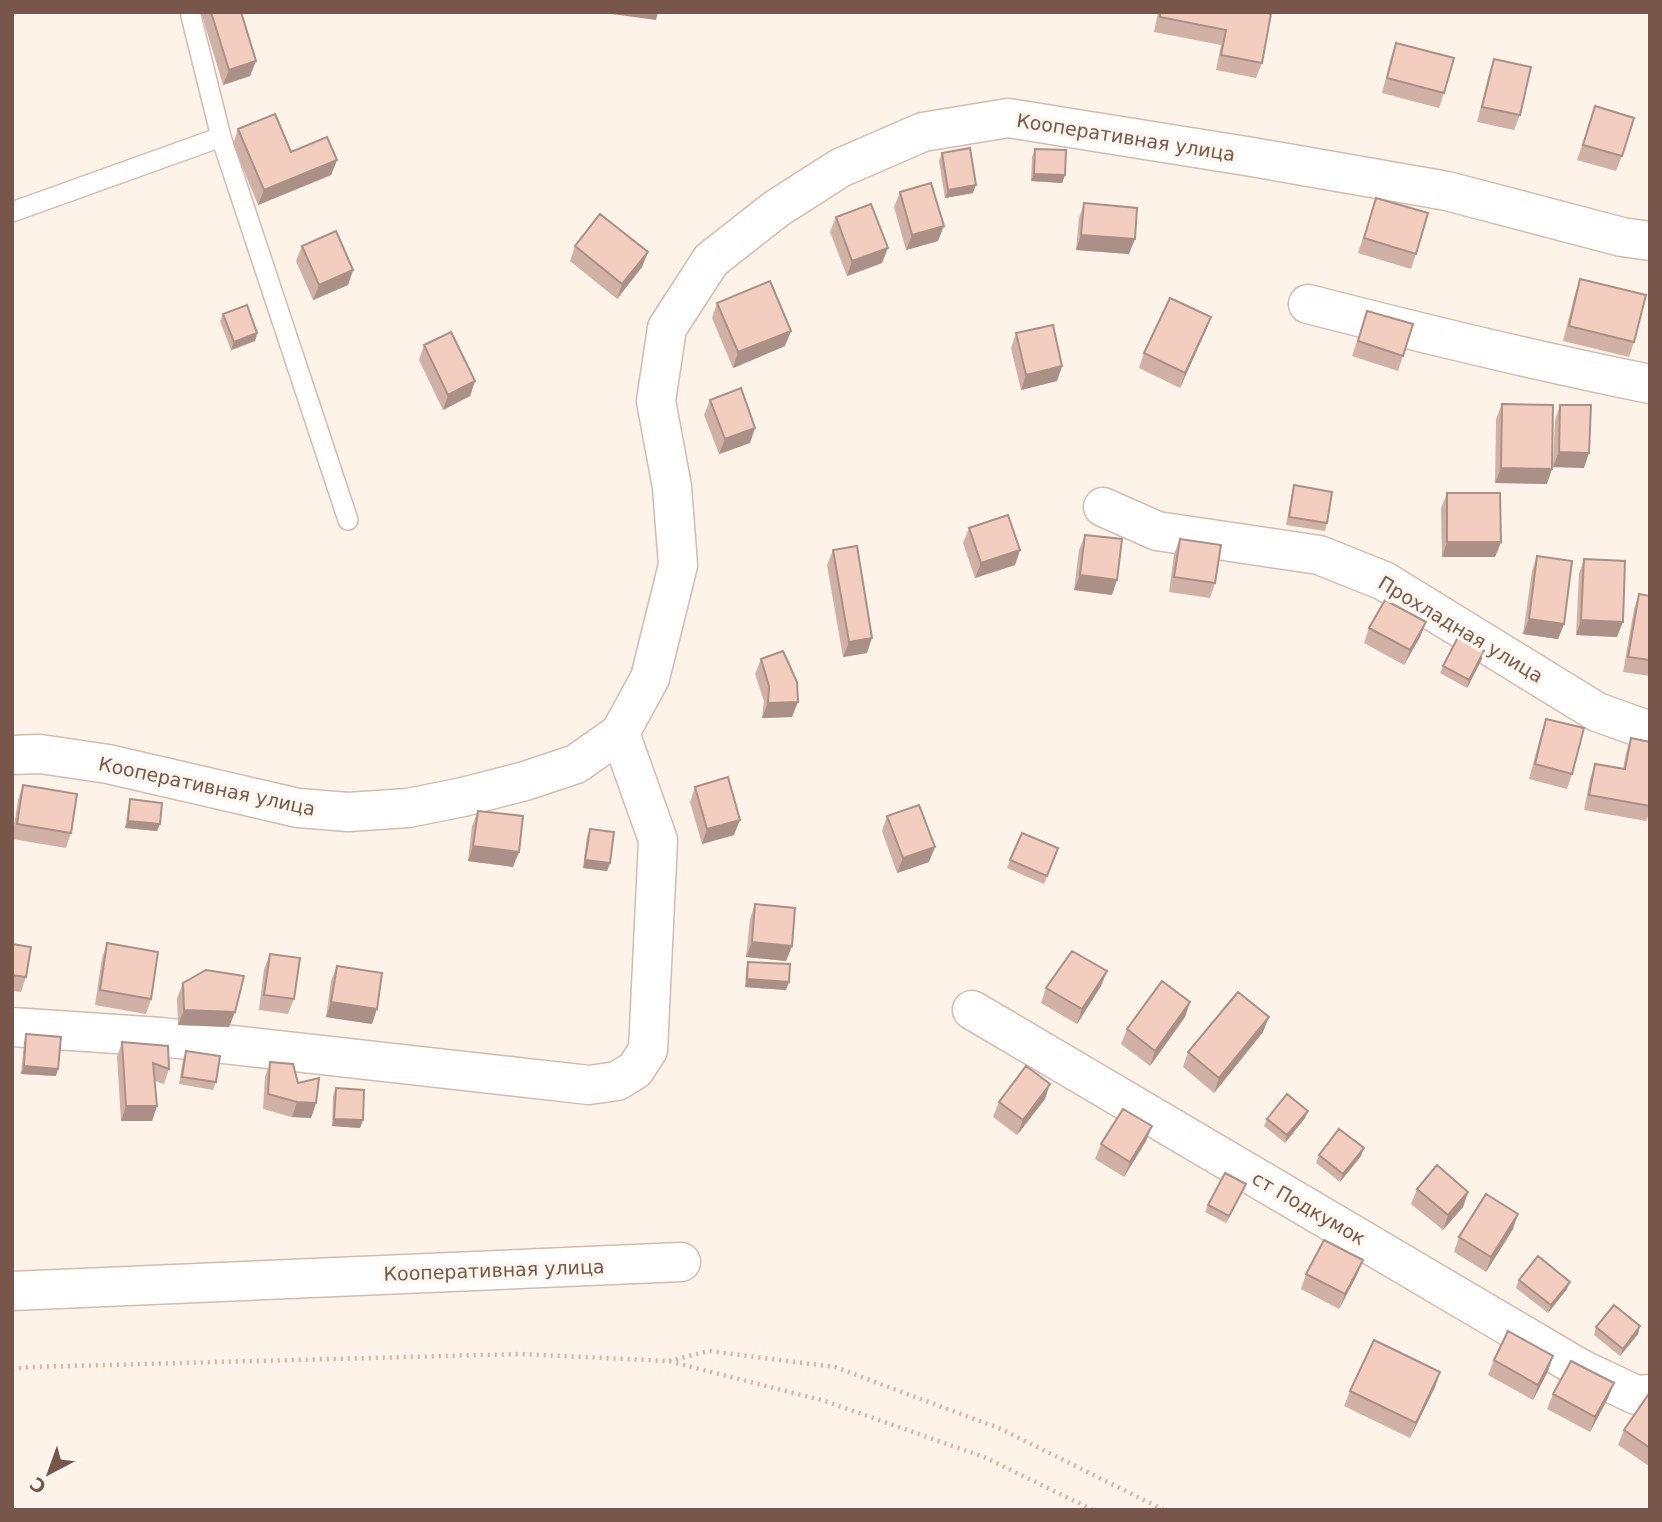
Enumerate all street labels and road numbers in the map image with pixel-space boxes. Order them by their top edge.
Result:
street label: Кооперативная улица [1015,109,1237,165]
street label: Прохладная улица [1375,571,1547,687]
street label: Кооперативная улица [97,752,317,820]
street label: ст Подкумок [1249,1167,1369,1249]
street label: Кооперативная улица [383,1255,605,1285]

